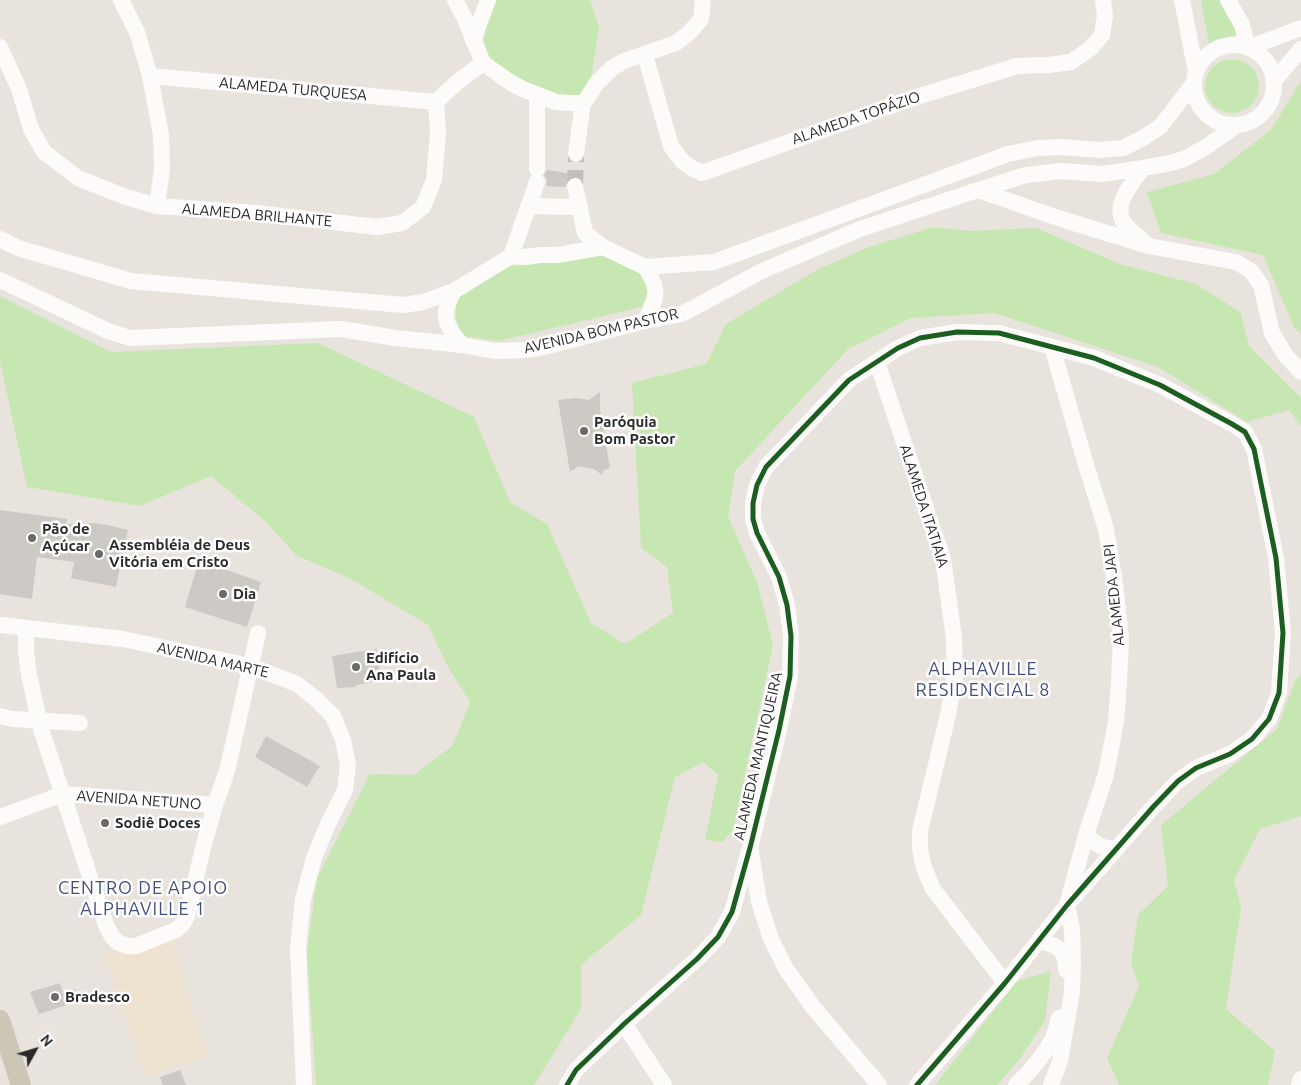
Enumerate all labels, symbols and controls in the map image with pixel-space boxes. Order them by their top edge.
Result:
street label: ALAMEDA TURQUESA [218,74,368,104]
street label: ALAMEDA TOPÁZIO [789,88,923,148]
street label: ALAMEDA BRILHANTE [181,199,333,231]
street label: AVENIDA BOM PASTOR [522,304,680,358]
place label: Paróquia Bom Pastor [594,413,675,448]
marker: Paróquia Bom Pastor [578,425,590,437]
street label: ALAMEDA ITATIAIA [896,442,952,570]
place label: Pão de Açúcar [42,520,90,555]
marker: Pão de Açúcar [26,532,38,544]
place label: Assembléia de Deus Vitória em Cristo [109,536,250,571]
street label: ALAMEDA JAPI [1100,543,1128,647]
marker: Assembléia de Deus Vitória em Cristo [93,548,105,560]
place label: Dia [233,585,256,603]
marker: Dia [217,588,229,600]
street label: AVENIDA MARTE [155,638,271,682]
place label: Edifício Ana Paula [366,649,436,684]
district label: ALPHAVILLE RESIDENCIAL 8 [914,658,1052,701]
marker: Edifício Ana Paula [350,661,362,673]
street label: ALAMEDA MANTIQUEIRA [730,670,786,842]
street label: AVENIDA NETUNO [76,787,202,813]
place label: Sodiê Doces [115,814,201,832]
marker: Sodiê Doces [99,817,111,829]
district label: CENTRO DE APOIO ALPHAVILLE 1 [56,877,230,920]
place label: Bradesco [65,988,130,1006]
marker: Bradesco [49,991,61,1003]
north arrow [10,1025,60,1075]
text: N [37,1031,56,1050]

